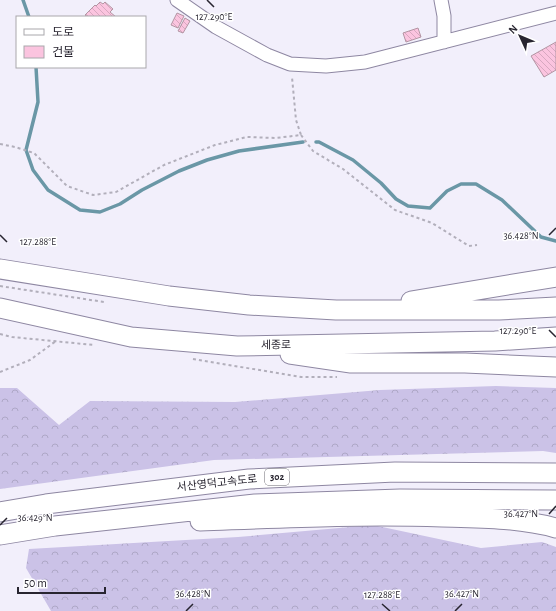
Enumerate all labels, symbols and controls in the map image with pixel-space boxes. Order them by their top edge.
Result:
text: 127.290°E [196,12,233,22]
legend [16,16,146,68]
north arrow [500,16,540,56]
text: N [507,23,520,36]
text: 도로 [52,26,74,38]
text: 건물 [52,46,74,58]
text: 36.428°N [504,231,538,241]
text: 127.288°E [20,237,56,247]
text: 127.290°E [500,326,537,336]
street label: 세종로 [261,339,291,351]
road number: 302 [265,469,289,485]
street label: 서산영덕고속도로 [176,473,258,493]
text: 36.427°N [504,509,538,519]
text: 36.429°N [18,513,52,523]
scale bar [18,569,105,595]
text: 50 m [24,577,47,589]
text: 36.428°N [176,589,210,599]
text: 36.427°N [445,589,479,599]
text: 127.288°E [364,590,400,600]

